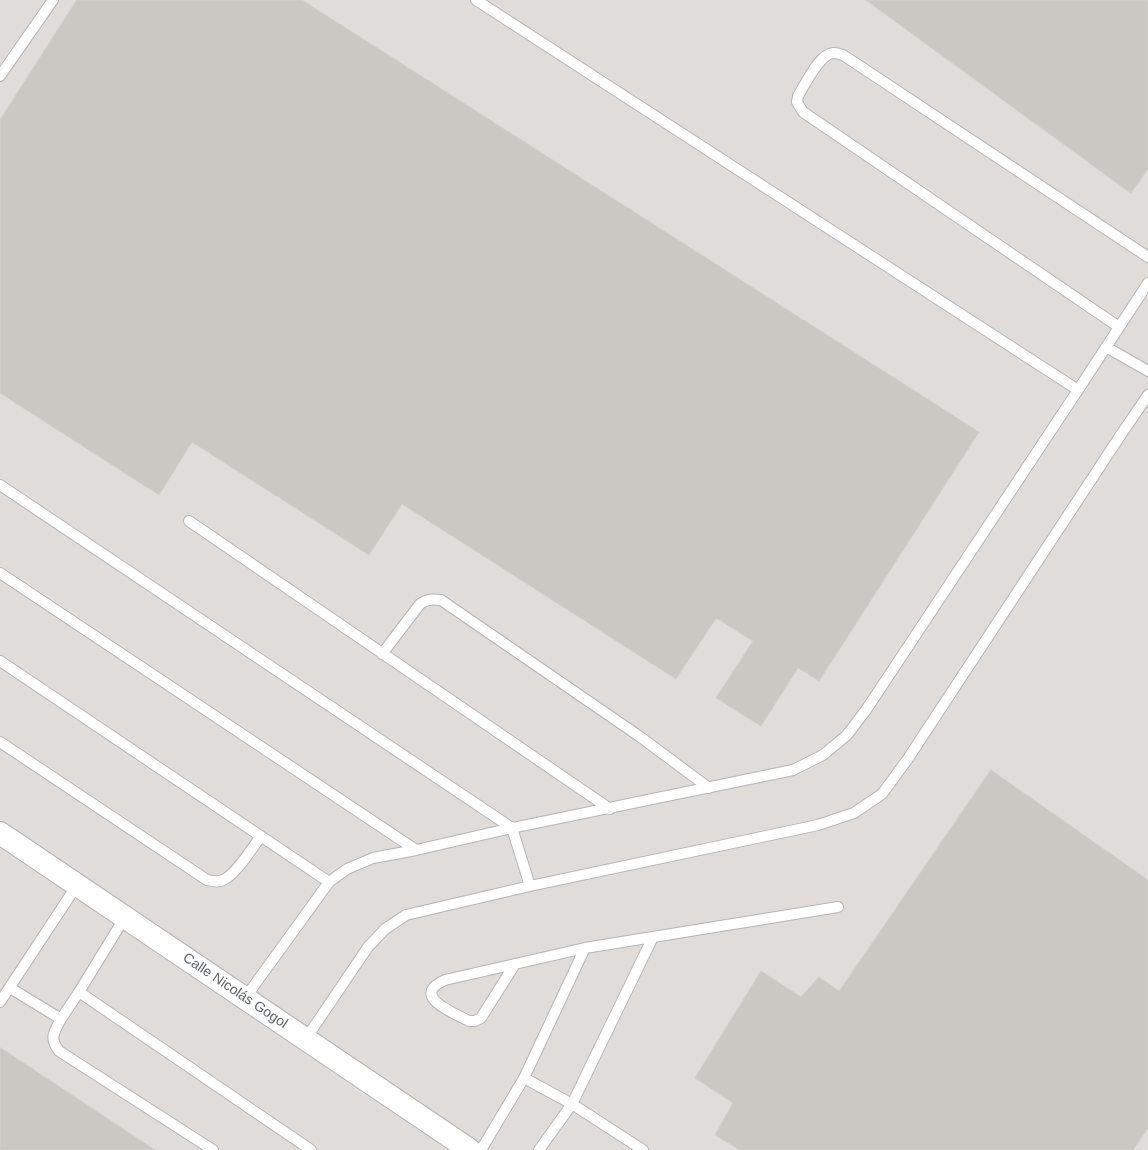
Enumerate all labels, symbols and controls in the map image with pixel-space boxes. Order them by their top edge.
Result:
street label: Calle Nicolás Gogol [179,950,291,1032]

